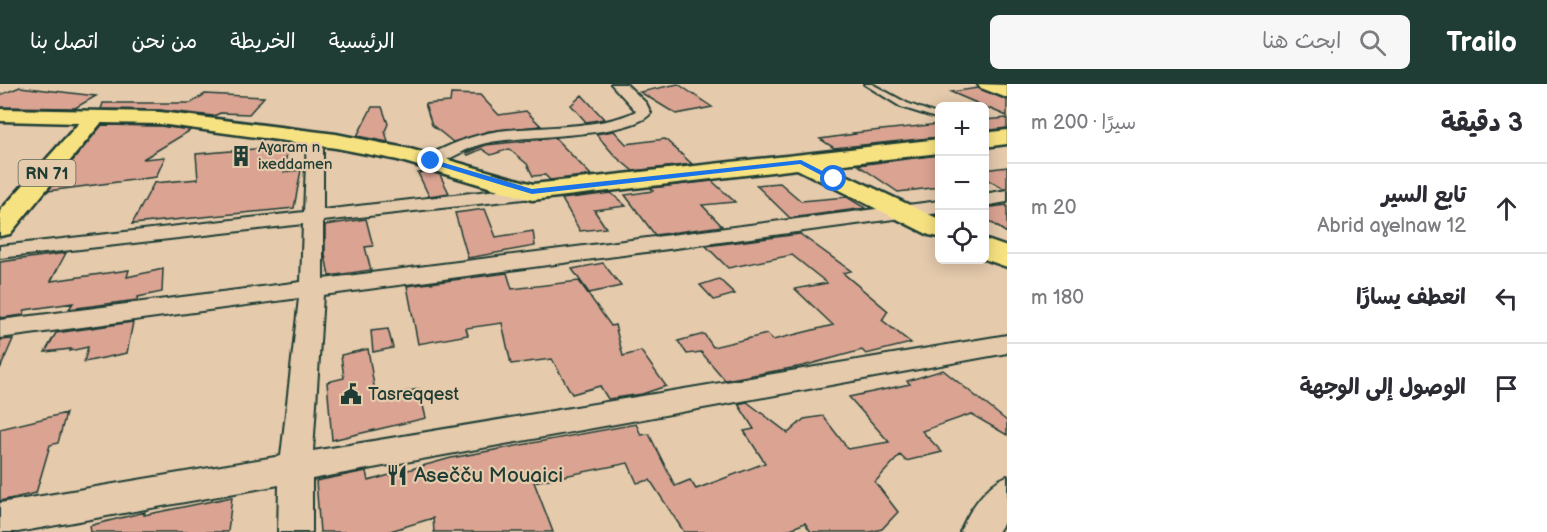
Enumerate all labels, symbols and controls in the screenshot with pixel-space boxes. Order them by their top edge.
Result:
search box [990,15,1410,69]
icon: search [1356,26,1389,59]
text: Trailo [1446,26,1517,59]
text: ابحث هنا [1262,28,1341,55]
text: اتصل بنا [30,29,98,54]
text: من نحن [131,29,197,54]
text: الخريطة [230,29,296,54]
text: الرئيسية [329,29,395,54]
map controls [935,102,989,264]
button: + [935,102,989,156]
text: 3 دقيقة [1441,108,1523,139]
text: سيرًا · 200 m [1031,111,1136,135]
place label: Aɣaram n ixeddamen [258,138,332,174]
building icon: Aɣaram n ixeddamen [229,144,253,168]
route end [417,147,443,173]
button: − [935,156,989,210]
road number: RN 71 [18,160,76,186]
route start [820,165,846,191]
text: تابع السير [1382,182,1466,209]
icon: ahead [1490,192,1523,225]
text: 20 m [1031,196,1077,220]
button: locate [935,210,989,264]
text: Abrid aɣelnaw 12 [1317,214,1466,238]
icon: left [1490,282,1523,315]
text: انعطف يسارًا [1356,284,1466,311]
text: 180 m [1031,286,1084,310]
icon: arrive [1490,372,1523,405]
text: الوصول إلى الوجهة [1299,374,1466,401]
public building icon: Tasreqqest [339,382,363,406]
place label: Tasreqqest [368,384,459,405]
restaurant icon: Asečču Mouaici [385,463,409,487]
place label: Asečču Mouaici [414,463,563,488]

